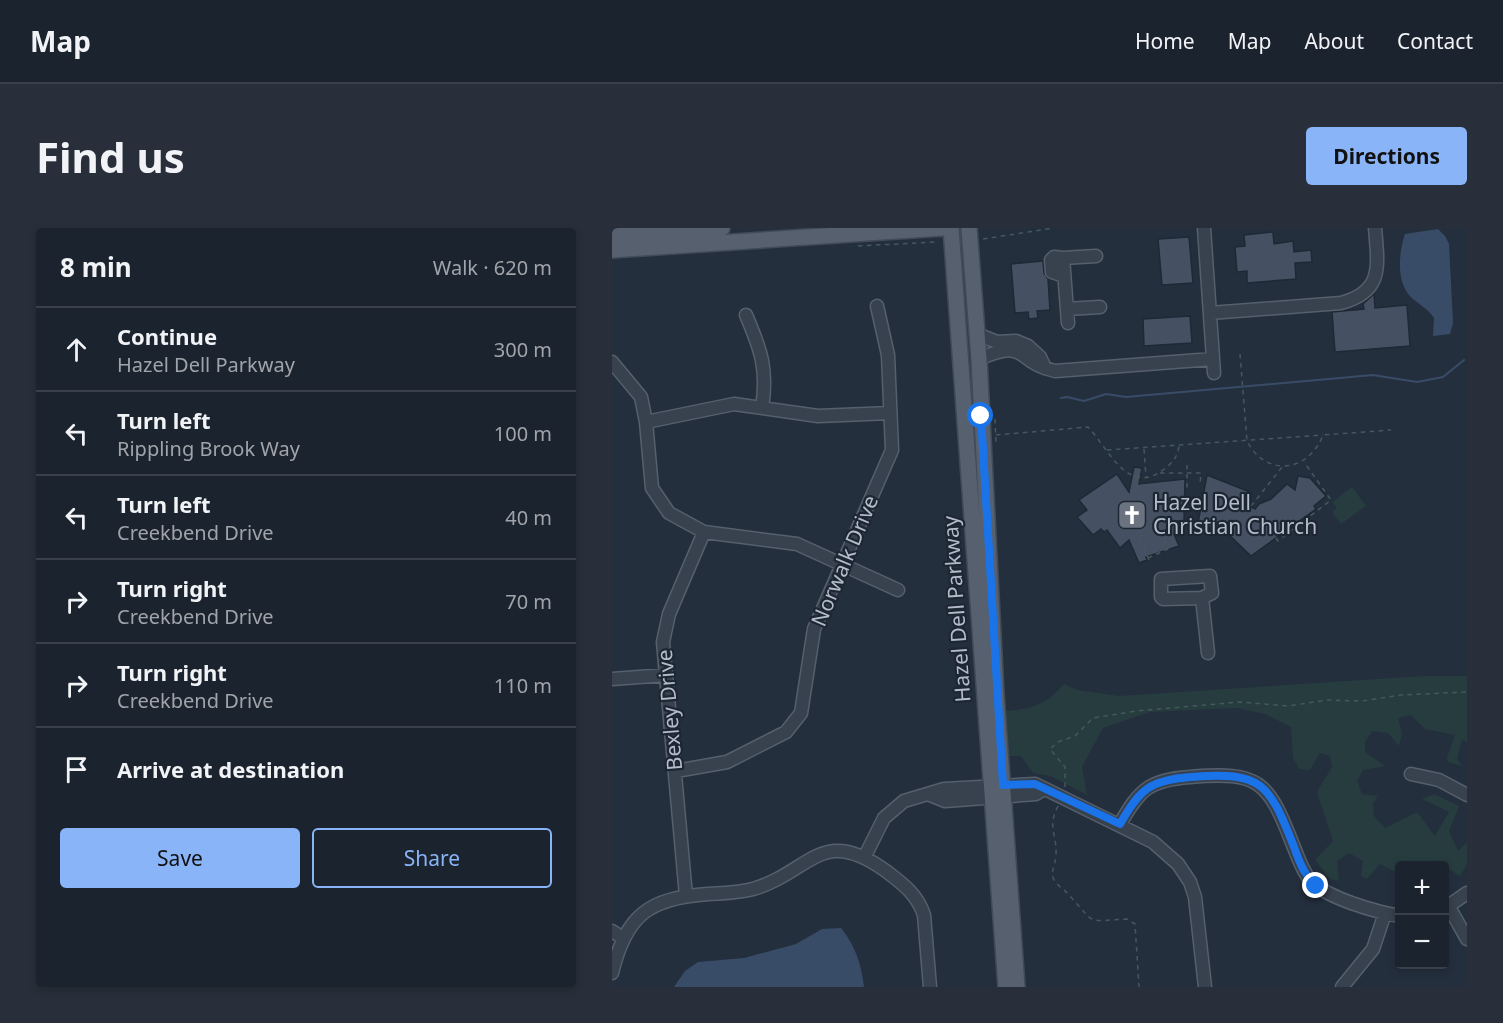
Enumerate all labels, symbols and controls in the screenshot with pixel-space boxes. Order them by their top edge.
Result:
text: Map [30,22,91,60]
text: Home [1135,27,1195,55]
text: Map [1228,27,1271,55]
text: About [1304,27,1364,55]
text: Contact [1397,27,1473,55]
button: Directions [1306,127,1467,185]
text: Find us [36,128,185,185]
text: 8 min [60,249,132,285]
text: Walk · 620 m [433,254,552,281]
text: Continue [117,321,217,351]
icon: ahead [60,333,93,366]
text: 300 m [494,336,552,363]
text: Hazel Dell Parkway [117,351,295,378]
route start [967,402,993,428]
text: Turn left [117,405,211,435]
icon: left [60,417,93,450]
text: 100 m [494,420,552,447]
text: Rippling Brook Way [117,435,300,462]
place label: Hazel Dell Christian Church [1153,488,1317,540]
text: Turn left [117,489,211,519]
street label: Norwalk Drive [804,491,884,630]
church icon: Hazel Dell Christian Church [1116,499,1148,531]
icon: left [60,501,93,534]
text: 40 m [505,504,552,531]
street label: Hazel Dell Parkway [936,515,976,703]
text: Creekbend Drive [117,519,274,546]
text: Turn right [117,573,227,603]
icon: right [60,585,93,618]
text: 70 m [505,588,552,615]
text: Creekbend Drive [117,603,274,630]
street label: Bexley Drive [650,649,688,772]
text: Turn right [117,657,227,687]
icon: right [60,669,93,702]
text: 110 m [494,672,552,699]
text: Creekbend Drive [117,687,274,714]
icon: arrive [60,753,93,786]
text: Arrive at destination [117,754,344,784]
button: Save [60,828,300,888]
button: Share [312,828,552,888]
map controls [1395,861,1449,969]
button: + [1395,861,1449,915]
route end [1302,872,1328,898]
button: − [1395,915,1449,969]

